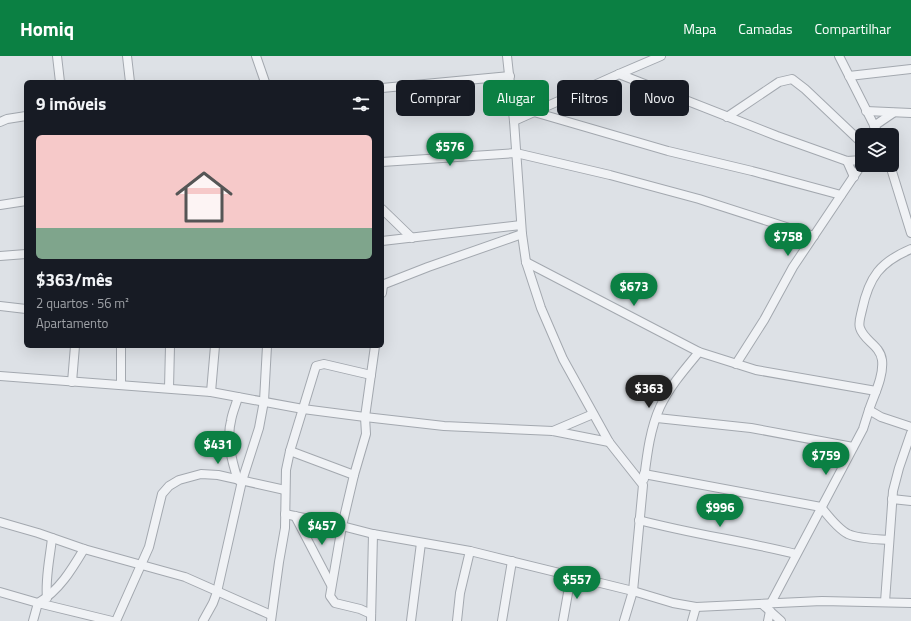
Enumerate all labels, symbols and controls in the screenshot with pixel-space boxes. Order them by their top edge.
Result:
text: Homiq [20,14,74,43]
text: Mapa [683,18,716,39]
text: Camadas [738,18,793,39]
text: Compartilhar [815,18,891,39]
chip: Comprar [396,80,475,116]
chip: Alugar [483,80,549,116]
chip: Filtros [557,80,622,116]
chip: Novo [630,80,689,116]
text: 9 imóveis [36,91,106,117]
icon: filters [350,93,372,115]
map controls [855,128,899,172]
button: layers [855,128,899,172]
pin: $576 [426,133,474,167]
text: $576 [435,136,465,156]
icon: home [168,161,240,233]
pin: $758 [764,223,812,257]
text: $758 [773,226,803,246]
text: $363/mês [36,267,113,293]
pin: $673 [610,273,658,307]
text: $673 [619,276,649,296]
text: 2 quartos · 56 m² [36,293,129,313]
text: Apartamento [36,313,109,333]
pin: $363 [625,375,673,409]
text: $363 [634,378,664,398]
pin: $431 [194,431,242,465]
text: $431 [203,434,233,454]
pin: $759 [802,442,850,476]
text: $759 [811,445,841,465]
pin: $996 [696,494,744,528]
text: $996 [705,497,735,517]
pin: $457 [298,512,346,546]
text: $457 [307,515,337,535]
pin: $557 [553,566,601,600]
text: $557 [562,569,592,589]

